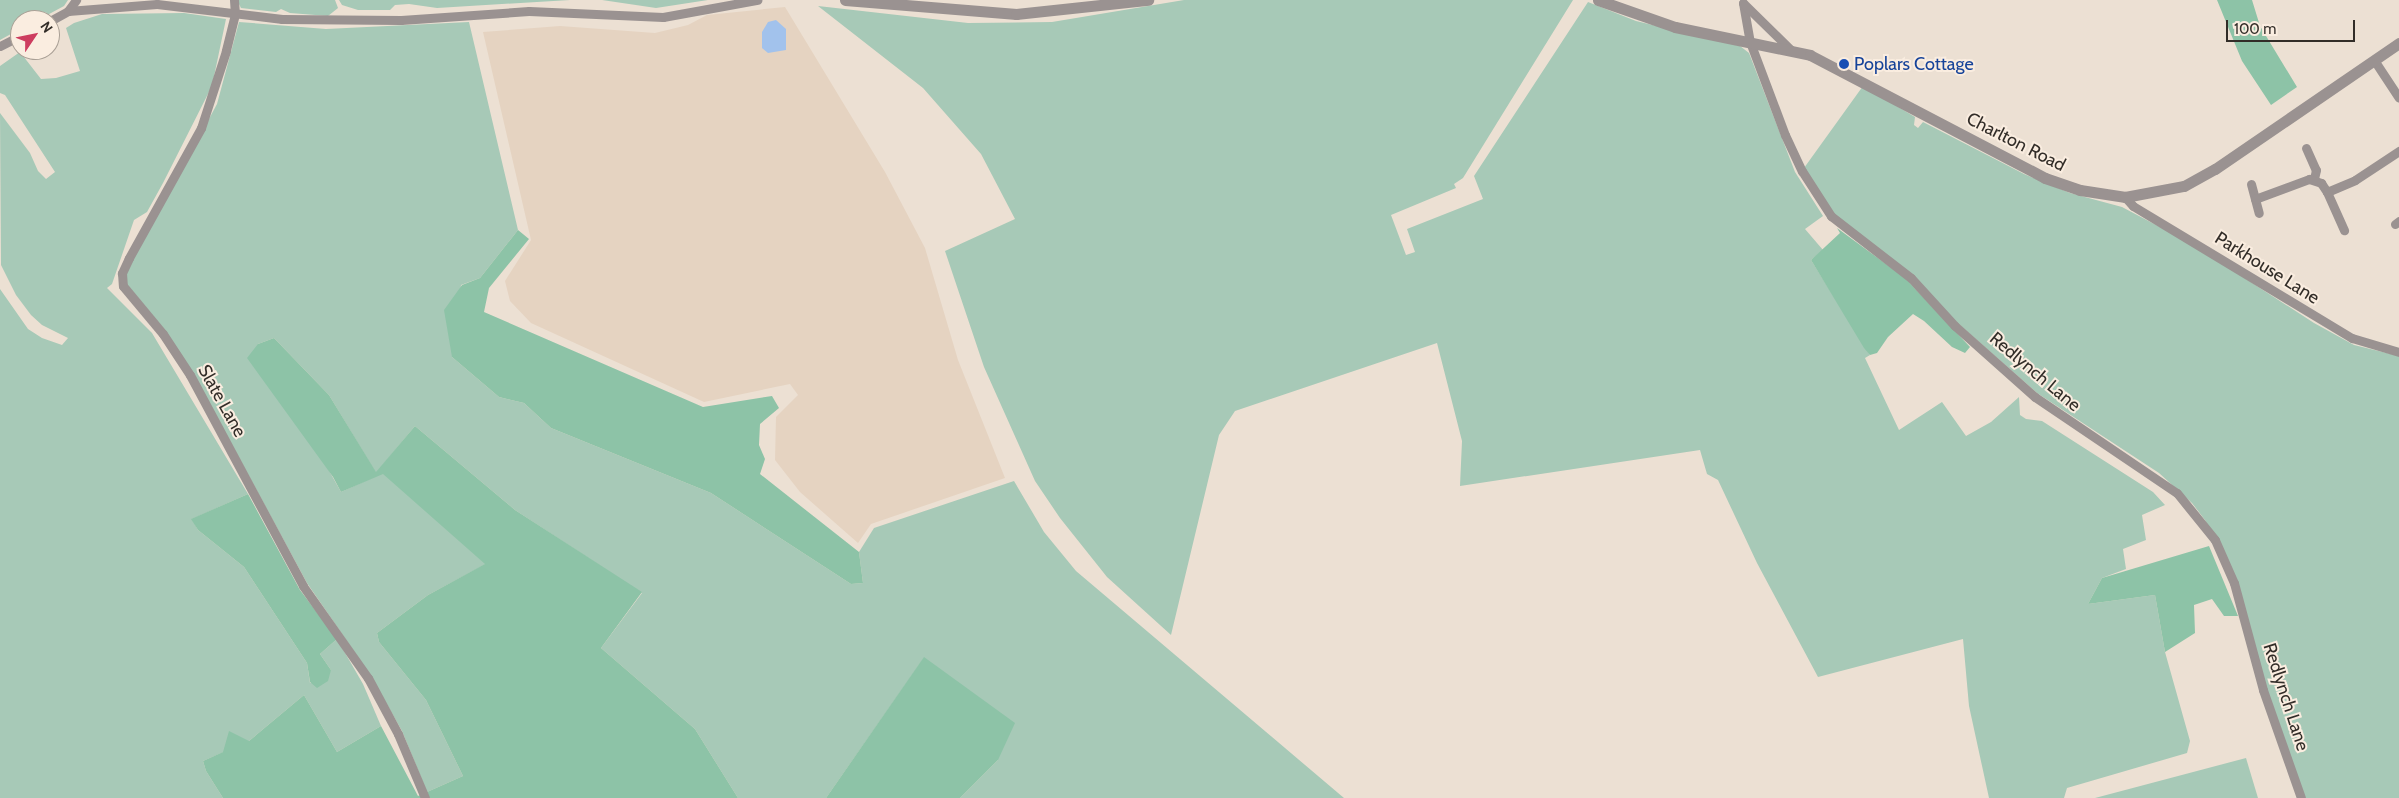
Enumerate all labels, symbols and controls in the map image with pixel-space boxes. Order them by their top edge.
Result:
north arrow [10,10,60,60]
scale bar [2229,10,2358,42]
text: N [36,18,57,36]
text: 100 m [2234,20,2276,38]
place label: Poplars Cottage [1854,53,1974,75]
marker: Poplars Cottage [1838,58,1850,70]
street label: Charlton Road [1963,108,2069,176]
street label: Parkhouse Lane [2211,227,2323,309]
street label: Redlynch Lane [1985,328,2085,416]
street label: Slate Lane [193,361,251,441]
street label: Redlynch Lane [2258,640,2314,754]

